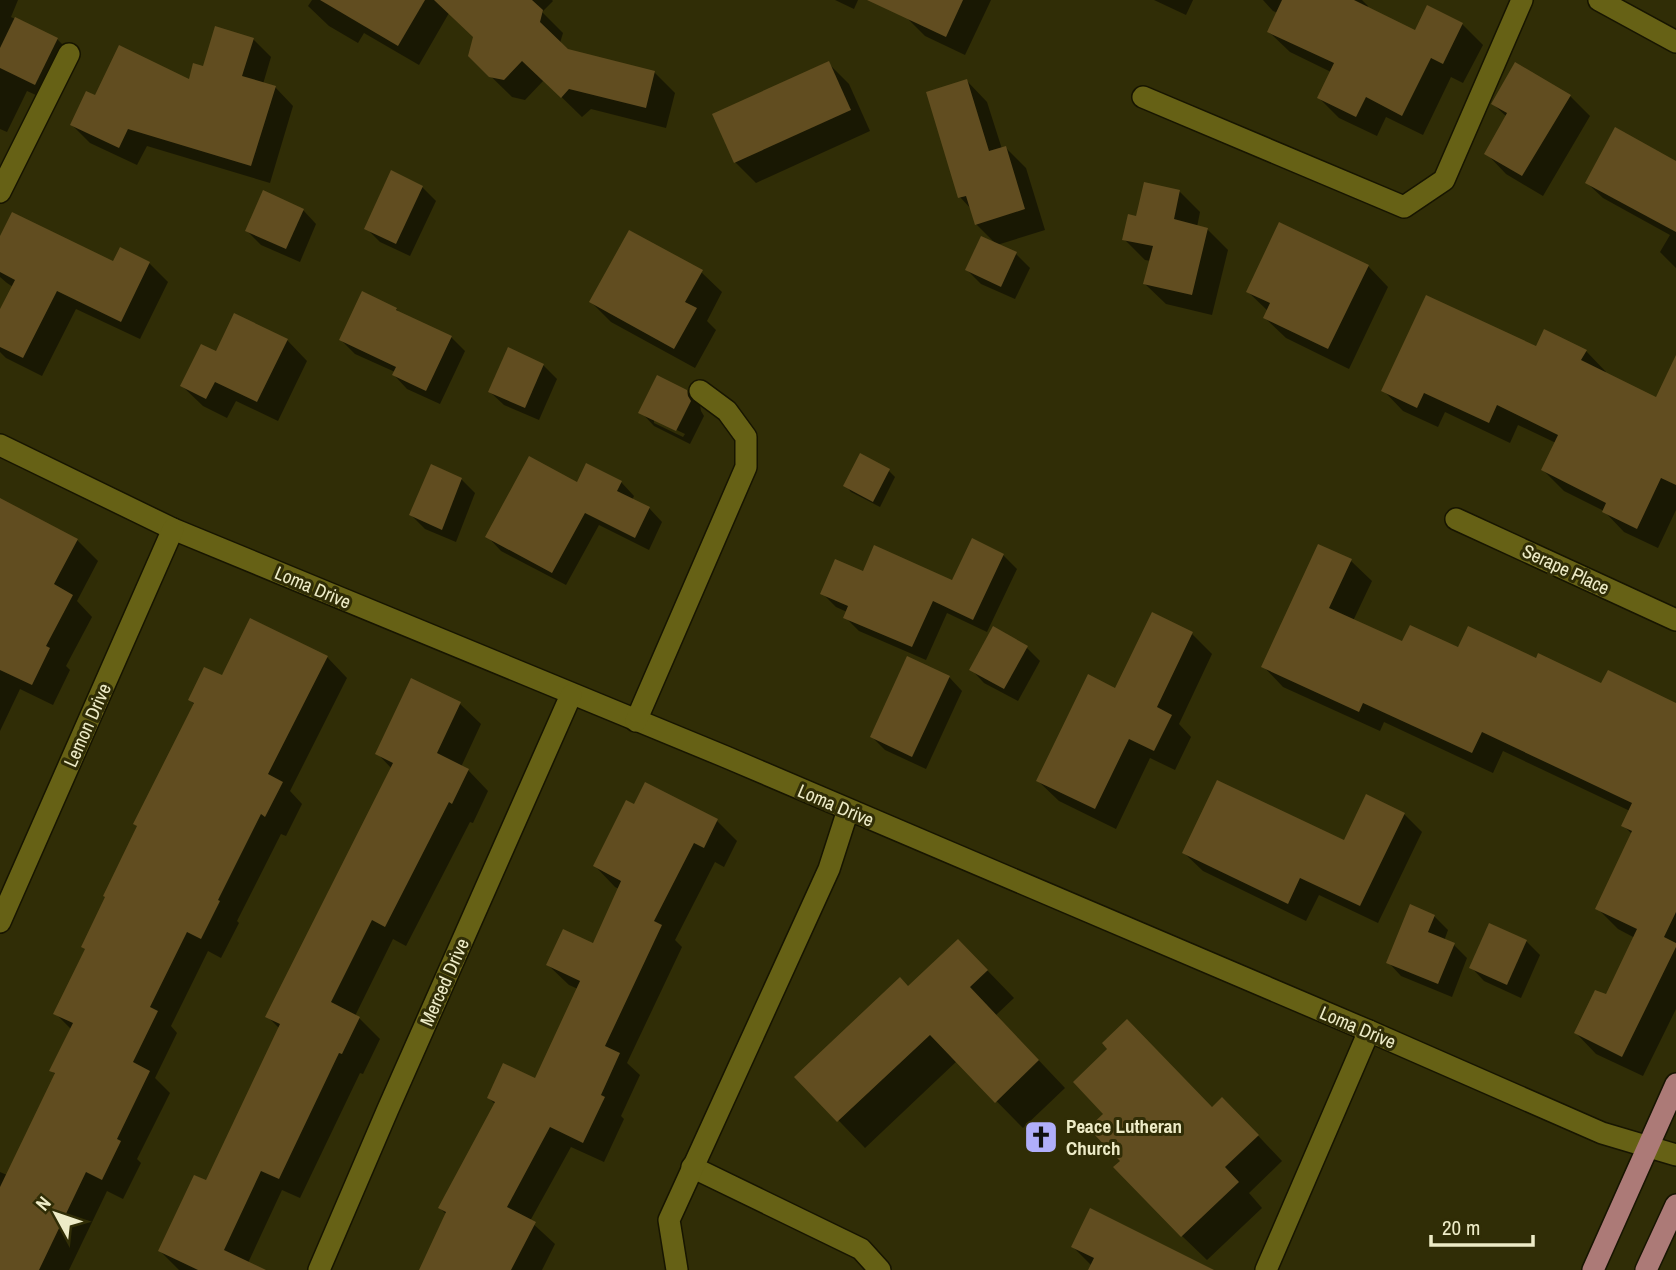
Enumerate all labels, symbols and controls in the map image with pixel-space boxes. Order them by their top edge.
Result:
street label: Serape Place [1518,537,1614,601]
street label: Loma Drive [271,559,355,615]
street label: Lemon Drive [57,679,117,771]
street label: Loma Drive [794,777,878,833]
street label: Merced Drive [413,934,475,1030]
street label: Loma Drive [1316,999,1400,1055]
place label: Peace Lutheran Church [1066,1113,1182,1161]
church icon: Peace Lutheran Church [1022,1118,1060,1156]
north arrow [21,1179,91,1249]
text: N [29,1190,57,1216]
scale bar [1431,1204,1532,1248]
text: 20 m [1442,1213,1480,1242]

